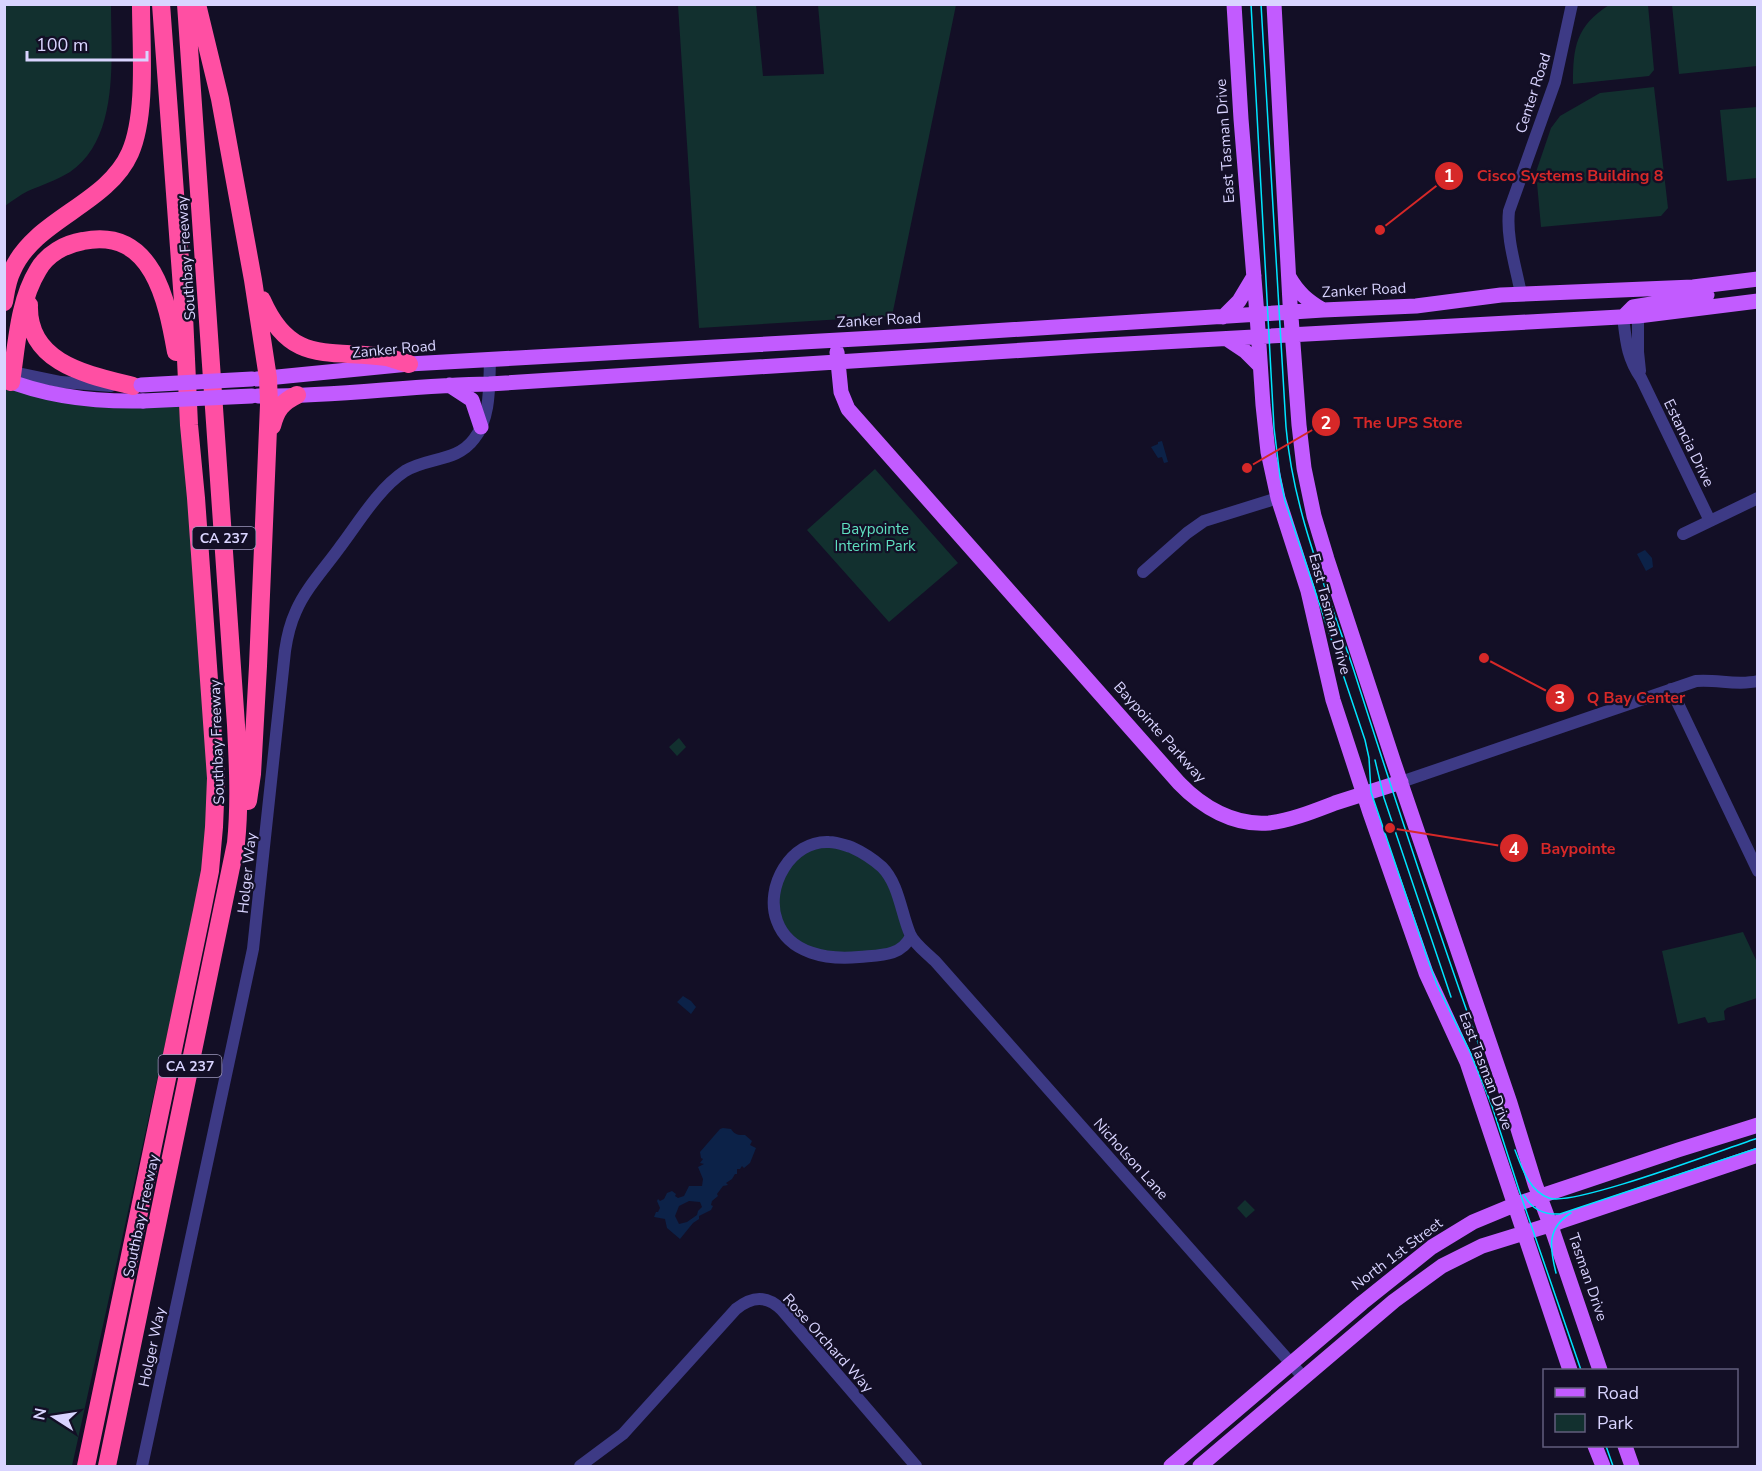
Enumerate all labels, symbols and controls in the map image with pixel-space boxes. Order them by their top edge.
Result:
scale bar [27,24,147,62]
text: 100 m [36,33,88,57]
street label: Center Road [1511,50,1555,136]
street label: East Tasman Drive [1211,78,1239,204]
callout: Cisco Systems Building 8 [1434,159,1675,193]
text: 1 [1444,164,1454,188]
text: Cisco Systems Building 8 [1477,165,1663,187]
street label: Southbay Freeway [172,195,200,321]
street label: Zanker Road [1321,278,1407,302]
street label: Zanker Road [836,308,922,332]
street label: Zanker Road [351,335,437,363]
street label: Estancia Drive [1659,396,1719,490]
callout: The UPS Store [1311,405,1474,439]
text: 2 [1321,411,1331,435]
text: The UPS Store [1353,412,1463,434]
park label: Baypointe Interim Park [834,519,916,556]
road number: CA 237 [192,527,256,549]
street label: East Tasman Drive [1304,551,1356,677]
street label: Baypointe Parkway [1109,677,1211,787]
street label: Southbay Freeway [205,679,229,805]
callout: Q Bay Center [1545,681,1698,715]
text: 3 [1555,686,1565,710]
text: Q Bay Center [1587,687,1686,709]
street label: Holger Way [233,831,261,915]
callout: Baypointe [1499,831,1628,865]
text: 4 [1509,837,1520,861]
text: Baypointe [1540,838,1616,860]
street label: East Tasman Drive [1454,1009,1518,1133]
road number: CA 237 [158,1055,222,1077]
street label: Nicholson Lane [1089,1114,1173,1204]
street label: Southbay Freeway [118,1152,164,1279]
street label: North 1st Street [1347,1213,1447,1295]
street label: Tasman Drive [1564,1230,1612,1324]
street label: Rose Orchard Way [778,1289,878,1397]
street label: Holger Way [134,1305,170,1389]
legend [1543,1369,1738,1447]
text: Road [1597,1381,1639,1405]
north arrow [24,1387,84,1447]
text: N [28,1406,52,1422]
text: Park [1597,1411,1634,1435]

